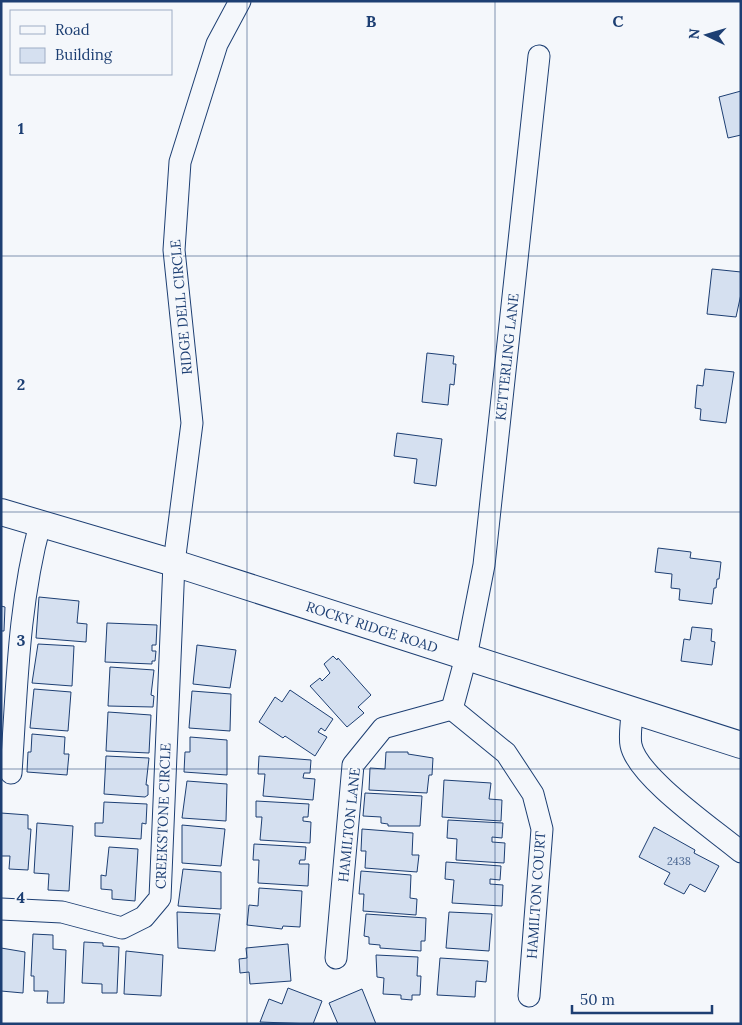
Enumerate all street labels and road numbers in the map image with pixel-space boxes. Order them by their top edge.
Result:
street label: RIDGE DELL CIRCLE [166,238,196,375]
street label: KETTERLING LANE [491,292,523,422]
street label: ROCKY RIDGE ROAD [304,597,440,657]
street label: CREEKSTONE CIRCLE [151,742,175,889]
street label: HAMILTON LANE [334,766,364,883]
street label: HAMILTON COURT [523,831,549,959]

